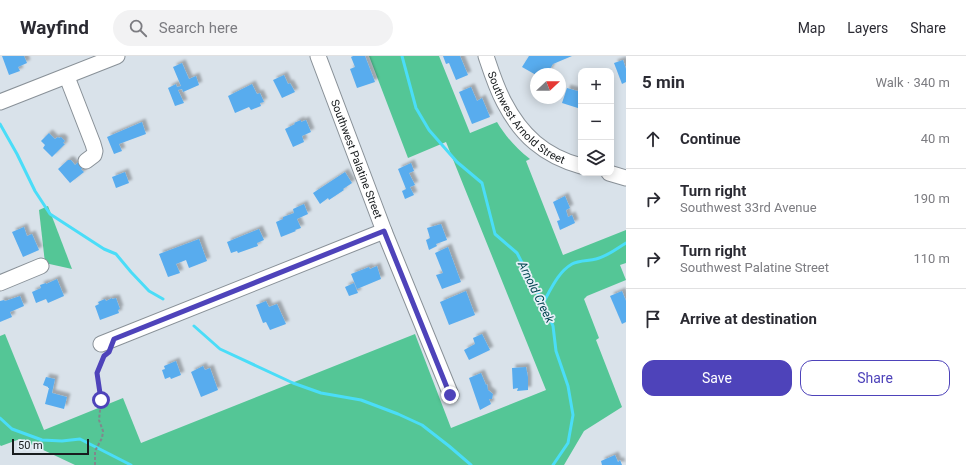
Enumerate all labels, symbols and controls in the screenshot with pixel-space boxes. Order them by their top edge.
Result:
search box [113,10,393,46]
text: Wayfind [20,16,89,39]
icon: search [127,17,149,39]
text: Search here [159,19,238,37]
text: Map [798,20,825,36]
text: Layers [847,20,888,36]
text: Share [910,20,946,36]
north arrow [530,68,566,104]
map controls [578,68,614,176]
button: + [578,68,614,104]
street label: Southwest Arnold Street [485,70,567,167]
text: 5 min [642,72,685,92]
text: Walk · 340 m [875,75,950,90]
street label: Southwest Palatine Street [328,98,385,221]
button: − [578,104,614,140]
icon: ahead [642,128,664,150]
text: Continue [680,130,741,148]
text: 40 m [921,131,950,146]
button: layers [578,140,614,176]
text: Turn right [680,182,746,200]
icon: right [642,188,664,210]
text: 190 m [913,191,950,206]
text: Southwest 33rd Avenue [680,200,817,215]
text: Turn right [680,242,746,260]
icon: right [642,248,664,270]
text: 110 m [913,251,950,266]
water label: Arnold Creek [515,258,557,326]
text: Southwest Palatine Street [680,260,829,275]
icon: arrive [642,308,664,330]
text: Arrive at destination [680,310,817,328]
button: Save [642,360,792,396]
button: Share [800,360,950,396]
route end [441,386,459,404]
route start [92,391,110,409]
scale bar [12,437,89,456]
text: 50 m [18,439,43,452]

